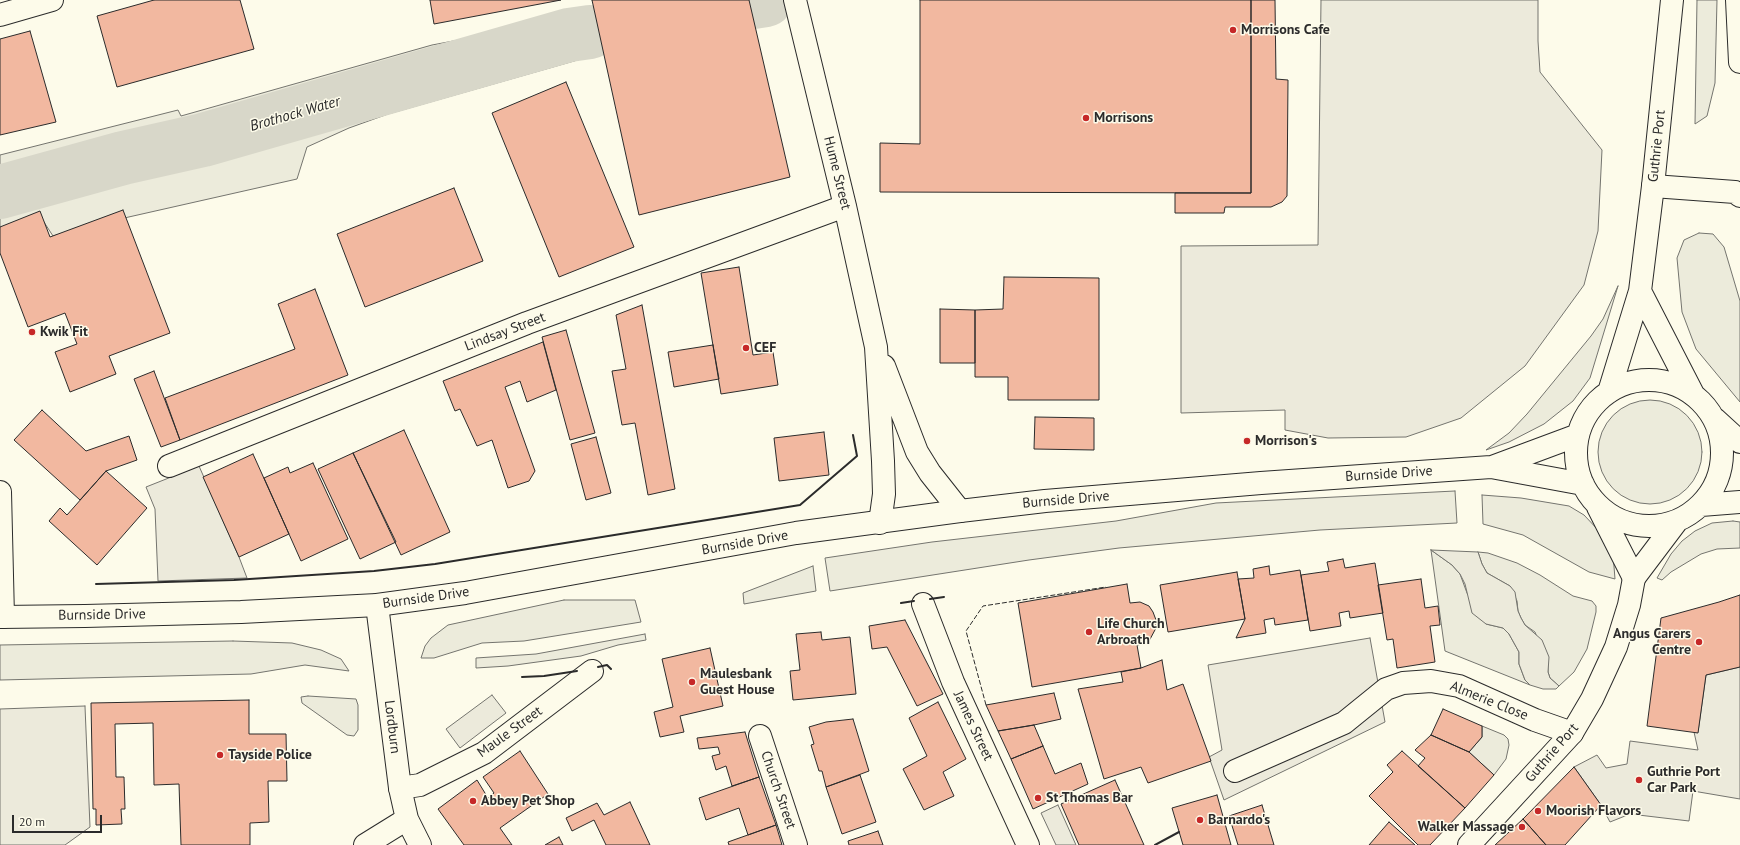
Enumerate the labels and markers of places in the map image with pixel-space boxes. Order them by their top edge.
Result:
place label: Morrisons Cafe [1241,22,1330,38]
marker: Morrisons Cafe [1228,25,1238,35]
place label: Morrisons [1094,110,1153,126]
marker: Morrisons [1081,113,1091,123]
place label: Kwik Fit [40,324,88,340]
marker: Kwik Fit [27,327,37,337]
place label: CEF [754,340,776,356]
marker: CEF [741,343,751,353]
place label: Morrison's [1255,433,1317,449]
marker: Morrison's [1242,436,1252,446]
place label: Life Church Arbroath [1097,616,1165,648]
place label: Angus Carers Centre [1613,626,1691,658]
marker: Life Church Arbroath [1084,627,1094,637]
marker: Angus Carers Centre [1694,637,1704,647]
place label: Maulesbank Guest House [700,666,775,698]
marker: Maulesbank Guest House [687,677,697,687]
place label: Tayside Police [228,747,312,763]
marker: Tayside Police [215,750,225,760]
place label: Guthrie Port Car Park [1647,764,1720,796]
marker: Guthrie Port Car Park [1634,775,1644,785]
place label: St Thomas Bar [1046,790,1133,806]
place label: Abbey Pet Shop [481,793,575,809]
marker: St Thomas Bar [1033,793,1043,803]
marker: Abbey Pet Shop [468,796,478,806]
place label: Moorish Flavors [1546,803,1641,819]
marker: Moorish Flavors [1533,806,1543,816]
place label: Barnardo's [1208,812,1270,828]
marker: Barnardo's [1195,815,1205,825]
place label: Walker Massage [1418,819,1514,835]
marker: Walker Massage [1517,822,1527,832]

